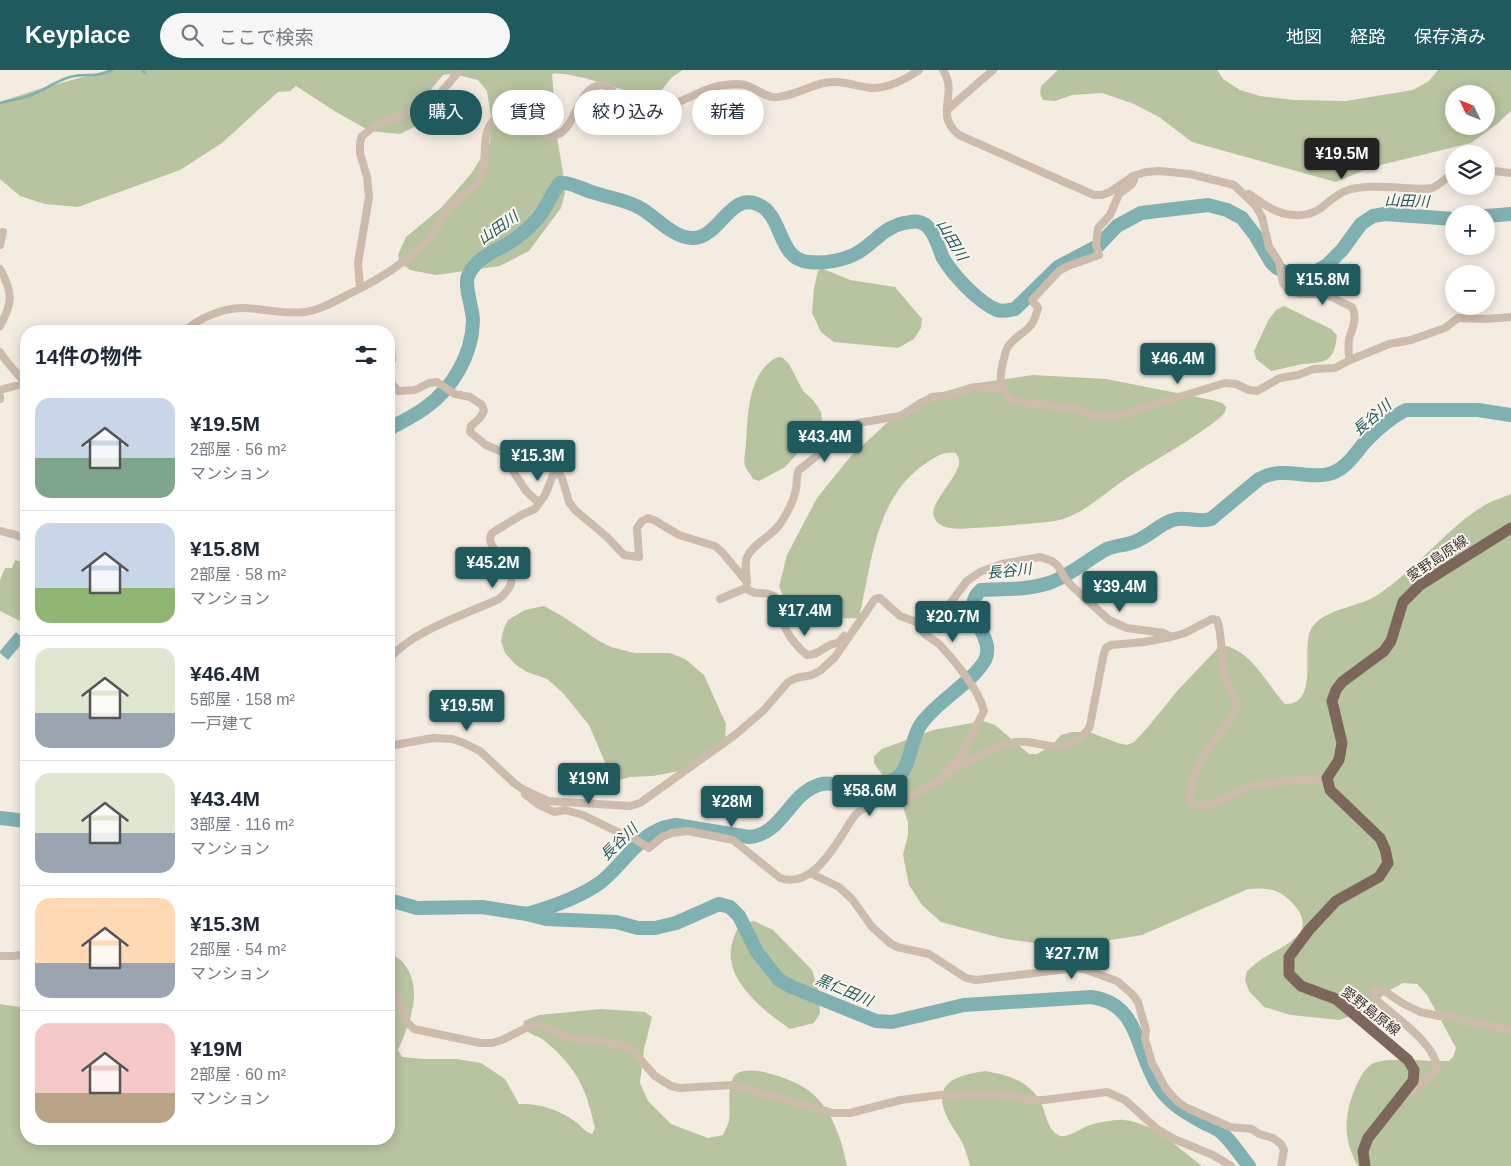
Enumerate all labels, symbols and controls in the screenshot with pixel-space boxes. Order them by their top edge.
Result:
search box [160,13,510,58]
text: Keyplace [25,21,130,48]
icon: search [178,21,206,49]
text: ここで検索 [218,27,313,48]
text: 地図 [1286,27,1322,47]
text: 経路 [1350,27,1386,47]
text: 保存済み [1414,27,1486,47]
north arrow [1445,85,1495,135]
map controls [1445,85,1495,315]
chip: 購入 [410,90,482,135]
chip: 賃貸 [492,90,564,135]
chip: 絞り込み [574,90,682,135]
chip: 新着 [692,90,764,135]
pin: ¥19.5M [1301,138,1383,180]
text: ¥19.5M [1315,145,1369,162]
button: layers [1445,145,1495,195]
water label: 山田川 [1384,191,1432,210]
button: + [1445,205,1495,255]
water label: 山田川 [474,207,523,247]
water label: 山田川 [934,216,972,265]
pin: ¥15.8M [1282,264,1364,306]
button: − [1445,265,1495,315]
text: ¥15.8M [1296,271,1350,288]
icon: filters [352,341,380,369]
pin: ¥46.4M [1137,342,1219,385]
text: 14件の物件 [35,345,142,368]
text: ¥46.4M [1151,350,1205,367]
water label: 長谷川 [1349,395,1396,439]
text: ¥19.5M [190,412,260,435]
icon: home [75,418,135,478]
pin: ¥43.4M [784,420,866,463]
text: ¥43.4M [798,428,852,445]
pin: ¥15.3M [497,440,579,482]
text: 2部屋 · 56 m² [190,441,286,458]
text: ¥15.3M [511,447,565,464]
text: マンション [190,465,270,482]
street label: 愛野島原線 [1404,532,1470,584]
text: ¥15.8M [190,537,260,560]
icon: home [75,543,135,603]
pin: ¥45.2M [452,546,534,589]
text: ¥45.2M [466,554,520,571]
water label: 長谷川 [986,559,1034,581]
text: 2部屋 · 58 m² [190,566,286,583]
pin: ¥39.4M [1079,570,1161,613]
text: ¥39.4M [1093,578,1147,595]
text: マンション [190,590,270,607]
pin: ¥17.4M [764,594,846,637]
pin: ¥20.7M [912,600,994,643]
text: ¥17.4M [778,602,832,619]
text: ¥20.7M [926,608,980,625]
text: ¥46.4M [190,662,260,685]
icon: home [75,668,135,728]
pin: ¥19.5M [426,690,508,732]
text: 5部屋 · 158 m² [190,691,295,708]
text: ¥19.5M [440,697,494,714]
text: 一戸建て [190,715,254,732]
pin: ¥19M [559,762,619,805]
text: ¥19M [569,770,609,787]
pin: ¥58.6M [829,774,911,817]
text: ¥58.6M [843,782,897,799]
pin: ¥28M [702,786,762,828]
text: ¥43.4M [190,787,260,810]
icon: home [75,793,135,853]
text: ¥28M [712,793,752,810]
text: 3部屋 · 116 m² [190,816,294,833]
water label: 長谷川 [597,819,642,863]
text: マンション [190,840,270,857]
text: ¥15.3M [190,912,260,935]
icon: home [75,918,135,978]
pin: ¥27.7M [1031,938,1113,980]
text: 2部屋 · 54 m² [190,941,286,958]
text: ¥27.7M [1045,945,1099,962]
text: マンション [190,965,270,982]
water label: 黒仁田川 [813,970,877,1010]
street label: 愛野島原線 [1338,983,1404,1039]
text: ¥19M [190,1037,243,1060]
icon: home [75,1043,135,1103]
text: 2部屋 · 60 m² [190,1066,286,1083]
text: マンション [190,1090,270,1107]

